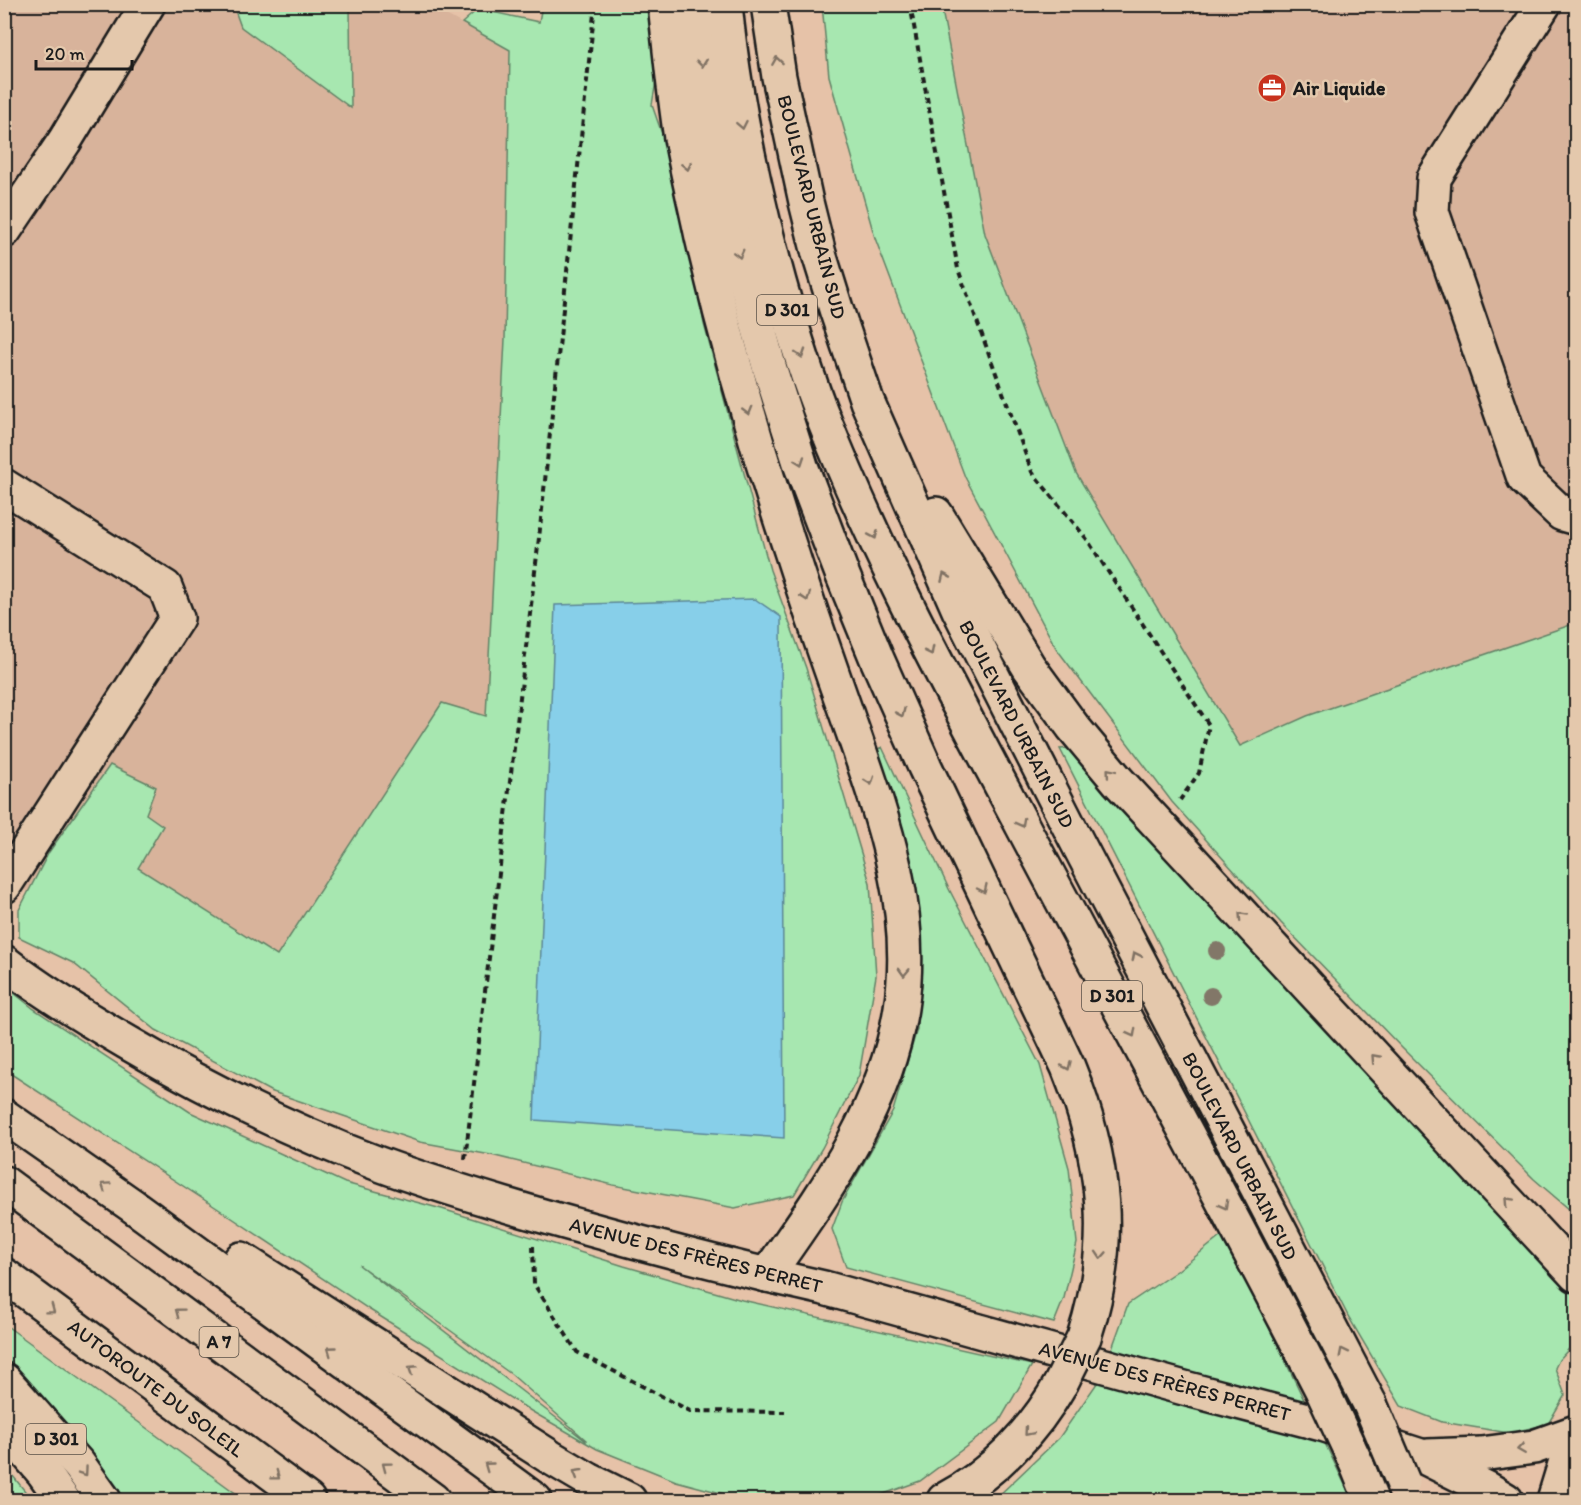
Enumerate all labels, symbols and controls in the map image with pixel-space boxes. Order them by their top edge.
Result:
scale bar [36,33,132,71]
text: 20 m [45,43,85,65]
one-way arrow [771,56,783,66]
one-way arrow [695,58,708,67]
office icon: Air Liquide [1256,72,1288,104]
place label: Air Liquide [1292,76,1386,101]
street label: BOULEVARD URBAIN SUD [773,92,851,322]
one-way arrow [735,119,748,129]
one-way arrow [680,161,693,171]
one-way arrow [731,249,744,259]
road number: D 301 [757,295,817,325]
one-way arrow [794,348,806,359]
one-way arrow [740,406,753,416]
one-way arrow [793,455,805,466]
one-way arrow [866,529,878,540]
one-way arrow [940,573,952,584]
one-way arrow [799,591,812,602]
street label: BOULEVARD URBAIN SUD [954,616,1080,832]
one-way arrow [923,644,935,655]
one-way arrow [894,706,906,717]
one-way arrow [1107,768,1118,779]
one-way arrow [862,775,875,786]
one-way arrow [1014,817,1025,828]
one-way arrow [976,883,988,894]
one-way arrow [1238,912,1249,922]
one-way arrow [1132,952,1143,962]
one-way arrow [897,967,910,976]
road number: D 301 [1082,981,1142,1011]
one-way arrow [1125,1027,1136,1037]
street label: BOULEVARD URBAIN SUD [1177,1048,1303,1264]
one-way arrow [1371,1055,1382,1065]
one-way arrow [1059,1059,1071,1070]
one-way arrow [101,1182,112,1193]
one-way arrow [1504,1197,1515,1208]
one-way arrow [1217,1199,1228,1209]
street label: AVENUE DES FRÈRES PERRET [567,1212,825,1298]
one-way arrow [1095,1251,1108,1260]
one-way arrow [45,1303,56,1314]
one-way arrow [174,1308,185,1319]
street label: AUTOROUTE DU SOLEIL [63,1314,249,1462]
road number: A 7 [200,1327,238,1357]
street label: AVENUE DES FRÈRES PERRET [1036,1336,1294,1426]
one-way arrow [326,1346,337,1357]
one-way arrow [1338,1348,1350,1359]
one-way arrow [408,1365,418,1377]
road number: D 301 [26,1424,86,1454]
one-way arrow [1024,1425,1035,1436]
one-way arrow [1516,1442,1525,1454]
one-way arrow [382,1462,393,1473]
one-way arrow [483,1462,494,1473]
one-way arrow [77,1465,88,1476]
one-way arrow [269,1469,280,1480]
one-way arrow [573,1469,583,1480]

